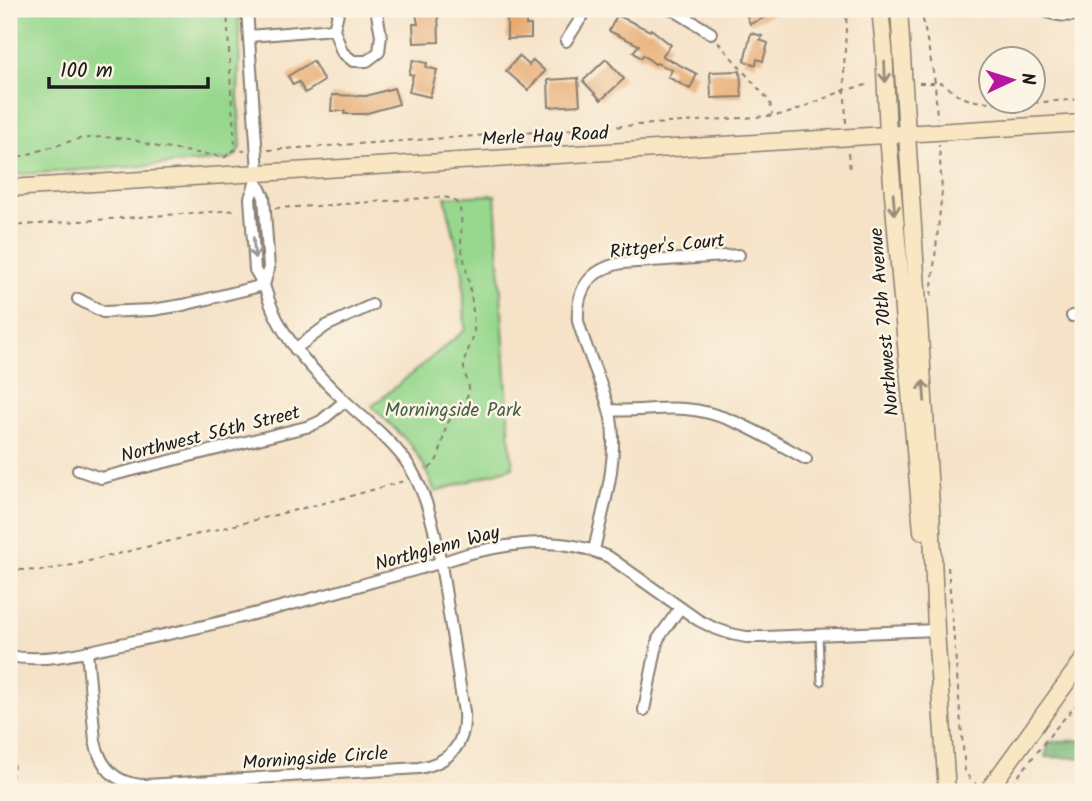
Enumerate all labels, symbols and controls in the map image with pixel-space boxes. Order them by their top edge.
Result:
scale bar [49,46,208,90]
north arrow [976,46,1046,116]
text: 100 m [60,55,113,88]
one-way arrow [878,61,891,84]
text: N [1012,72,1042,86]
street label: Merle Hay Road [481,119,610,155]
one-way arrow [888,193,901,215]
street label: Rittger's Court [608,226,727,268]
street label: Northwest 70th Avenue [862,226,908,417]
one-way arrow [248,237,261,259]
one-way arrow [917,380,930,403]
park label: Morningside Park [385,396,521,426]
street label: Northwest 56th Street [118,398,304,472]
street label: Northglenn Way [372,518,504,580]
street label: Morningside Circle [241,739,389,779]

